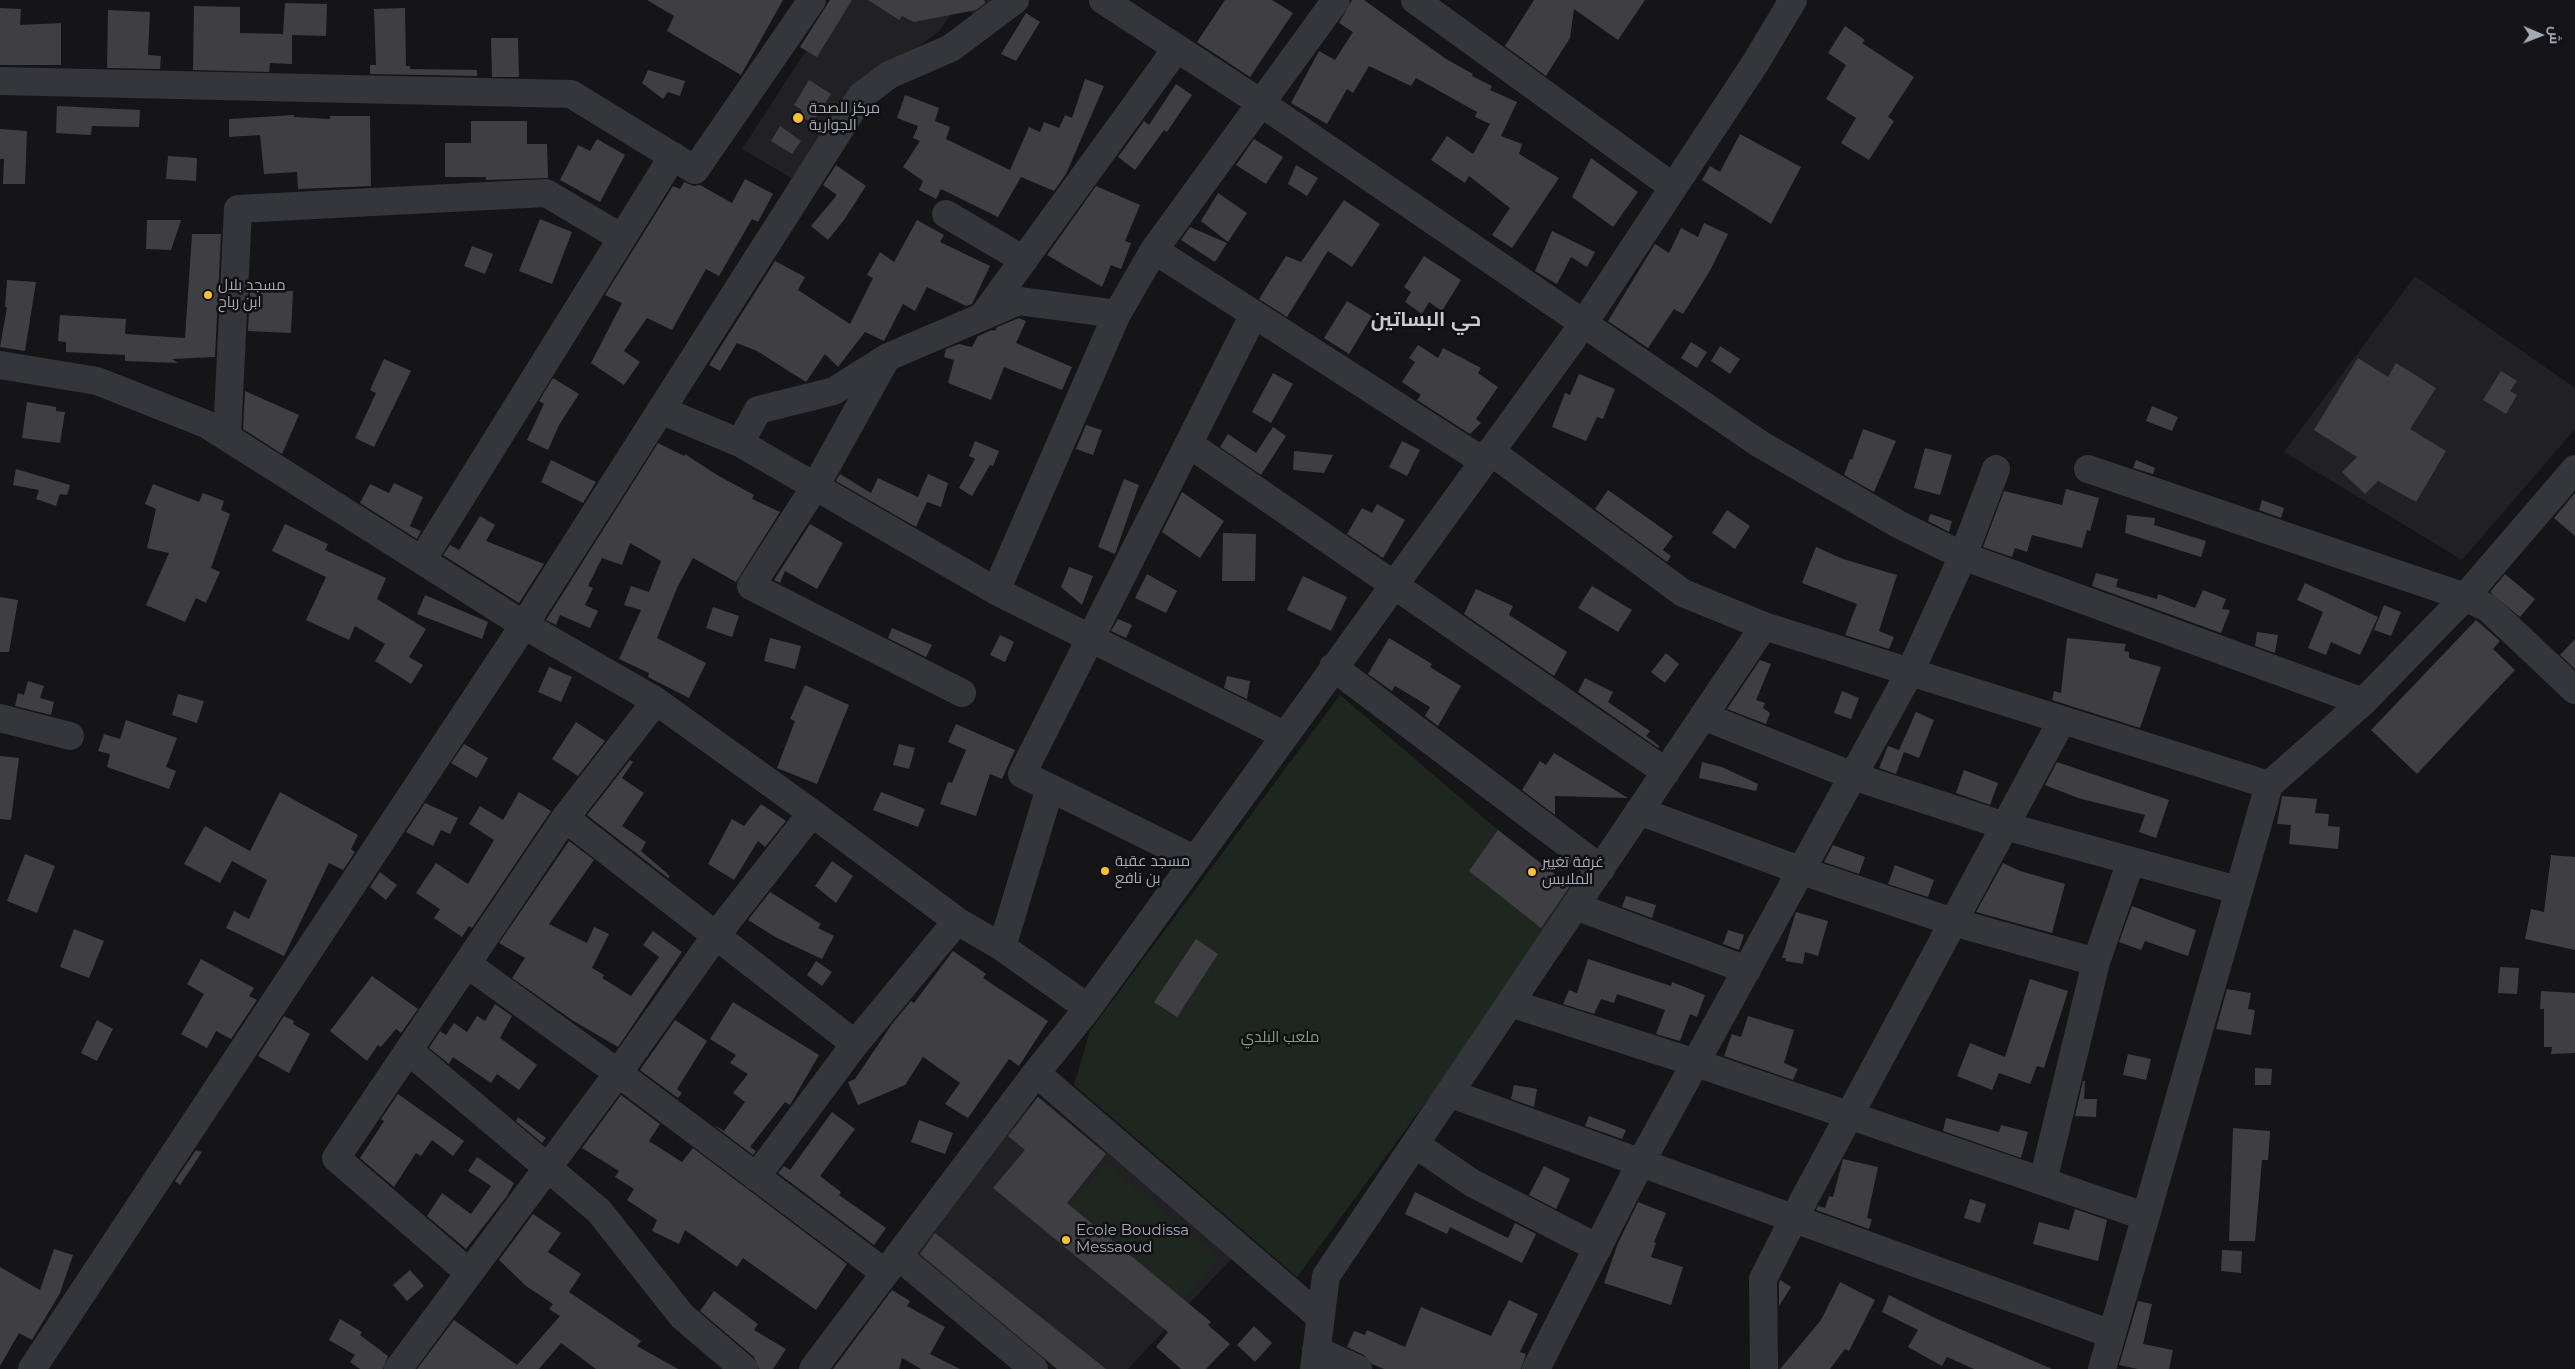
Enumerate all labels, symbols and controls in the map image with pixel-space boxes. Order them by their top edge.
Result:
north arrow [2515,10,2565,60]
text: ش [2546,26,2564,44]
place label: مركز للصحة الجوارية [809,100,880,135]
marker: مركز للصحة الجوارية [791,111,805,125]
place label: مسجد بلال ابن رباح [218,277,286,312]
marker: مسجد بلال ابن رباح [202,289,214,301]
district label: حي البساتين [1371,308,1481,332]
place label: مسجد عقبة بن نافع [1115,853,1190,888]
place label: غرفة تغيير الملابس [1542,854,1604,889]
marker: مسجد عقبة بن نافع [1099,865,1111,877]
marker: غرفة تغيير الملابس [1526,866,1538,878]
park label: ملعب البلدي [1241,1029,1319,1047]
place label: Ecole Boudissa Messaoud [1076,1222,1189,1257]
marker: Ecole Boudissa Messaoud [1060,1234,1072,1246]

